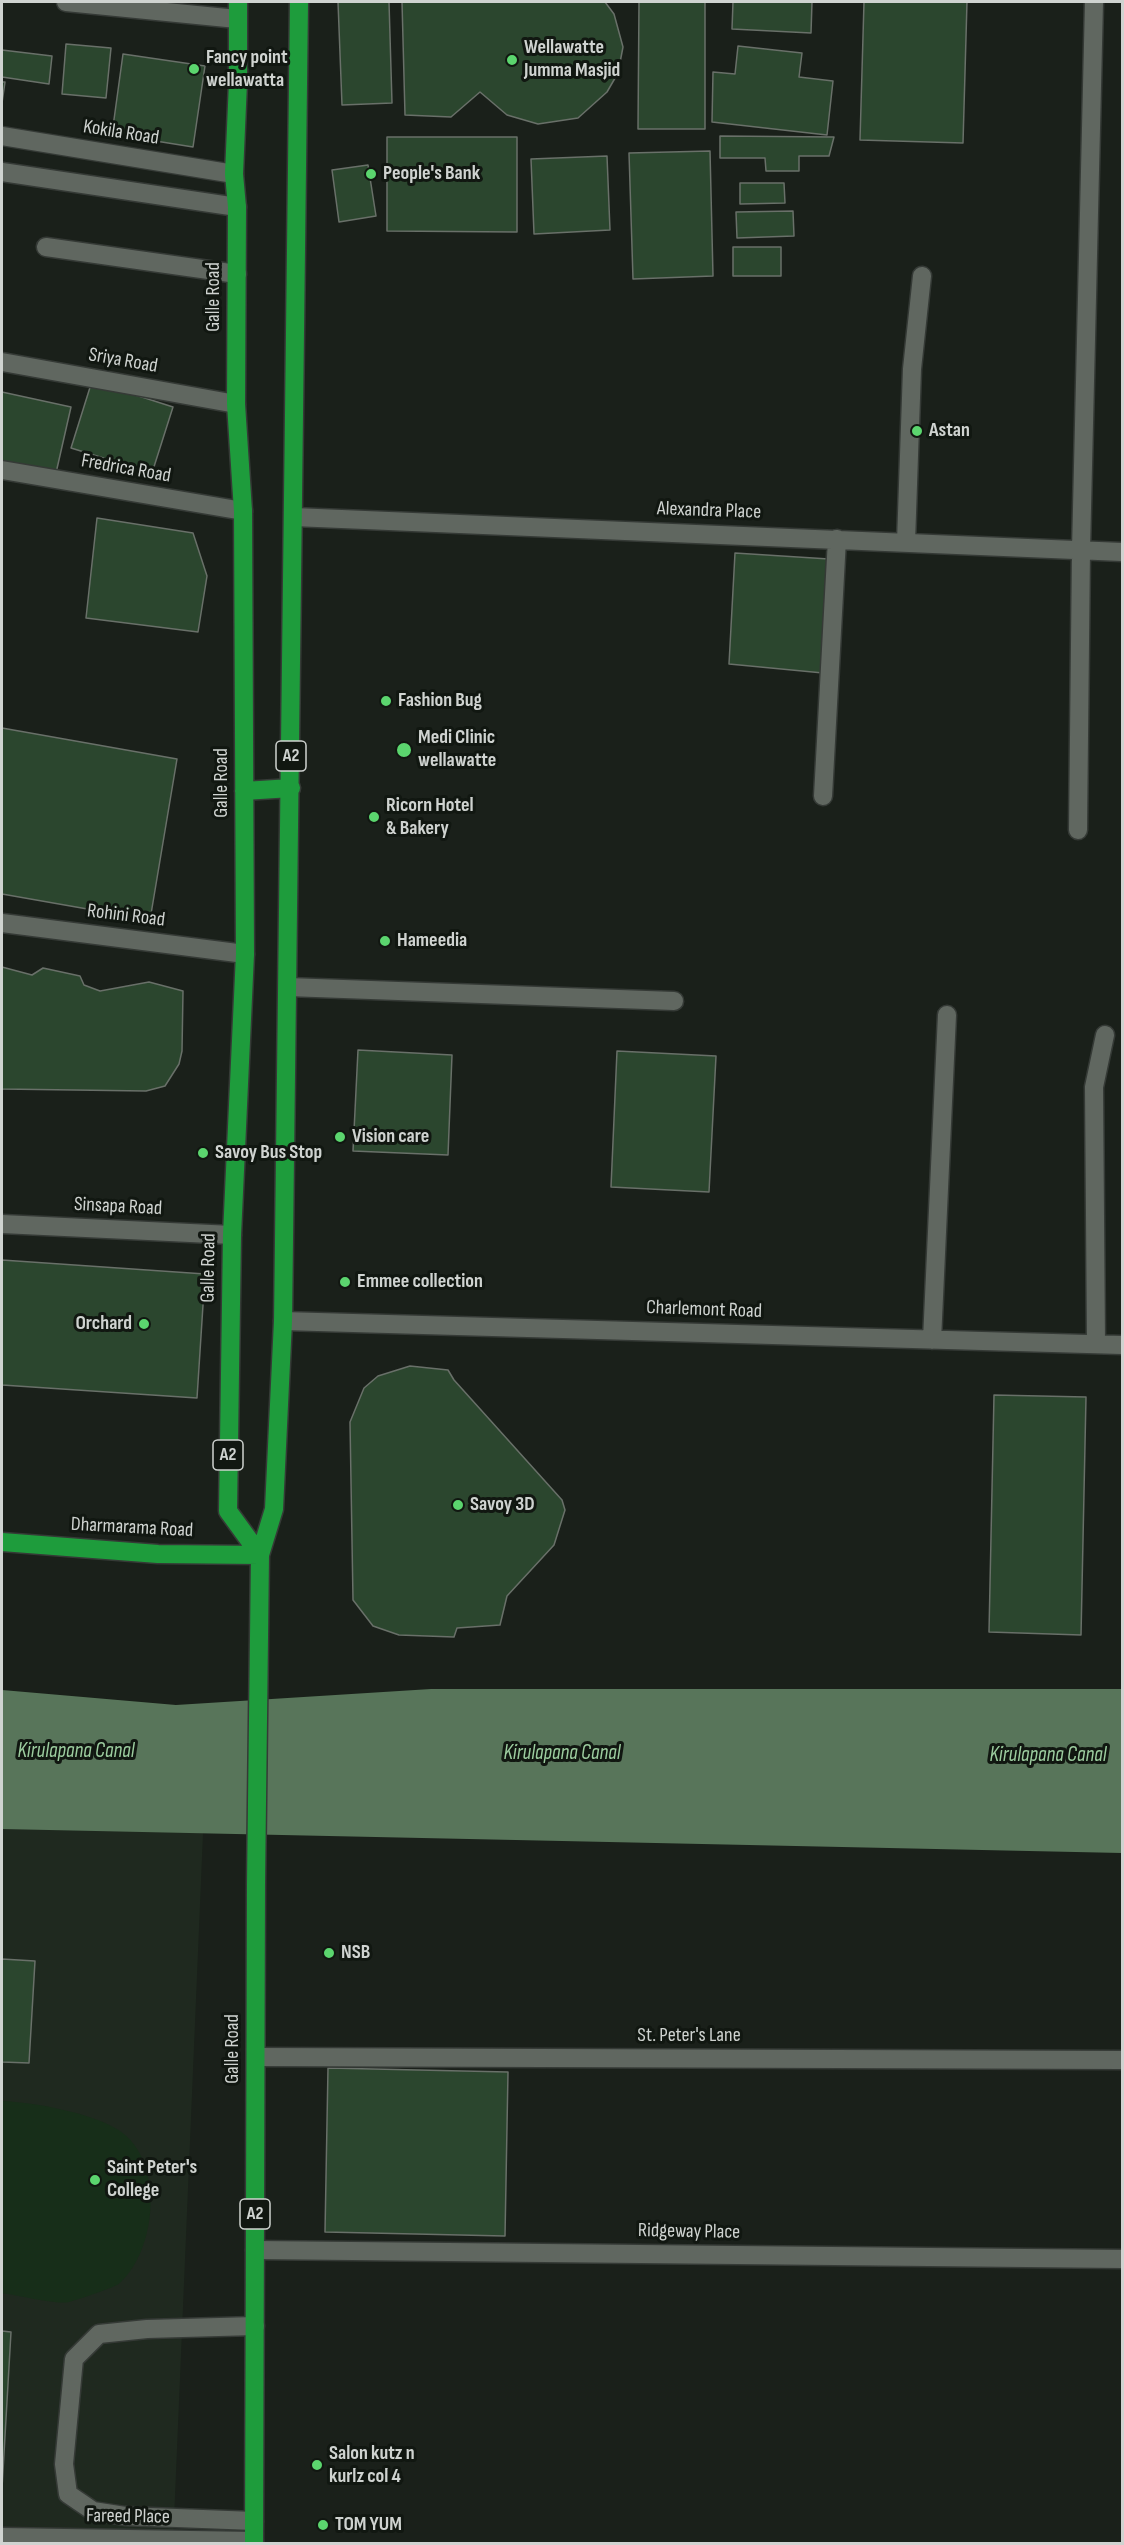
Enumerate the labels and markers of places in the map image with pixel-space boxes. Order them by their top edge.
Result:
place label: Wellawatte Jumma Masjid [524,36,620,83]
place label: Fancy point wellawatta [206,46,288,93]
marker: Wellawatte Jumma Masjid [505,53,519,67]
marker: Fancy point wellawatta [187,62,201,76]
place label: People's Bank [383,162,480,186]
marker: People's Bank [364,167,378,181]
place label: Astan [929,419,970,443]
marker: Astan [910,424,924,438]
place label: Fashion Bug [398,689,482,713]
marker: Fashion Bug [379,694,393,708]
place label: Medi Clinic wellawatte [418,726,496,773]
marker: Medi Clinic wellawatte [395,741,413,759]
place label: Ricorn Hotel & Bakery [386,794,474,841]
marker: Ricorn Hotel & Bakery [367,810,381,824]
place label: Hameedia [397,929,467,953]
marker: Hameedia [378,934,392,948]
place label: Vision care [352,1125,429,1149]
marker: Vision care [333,1130,347,1144]
place label: Savoy Bus Stop [215,1141,322,1165]
marker: Savoy Bus Stop [196,1146,210,1160]
place label: Emmee collection [357,1270,483,1294]
marker: Emmee collection [338,1275,352,1289]
place label: Orchard [75,1312,132,1336]
marker: Orchard [137,1317,151,1331]
place label: Savoy 3D [470,1493,535,1517]
marker: Savoy 3D [451,1498,465,1512]
place label: NSB [341,1941,370,1965]
marker: NSB [322,1946,336,1960]
place label: Saint Peter's College [107,2156,197,2203]
marker: Saint Peter's College [88,2173,102,2187]
place label: Salon kutz n kurlz col 4 [329,2442,415,2489]
marker: Salon kutz n kurlz col 4 [310,2458,324,2472]
place label: TOM YUM [335,2513,402,2537]
marker: TOM YUM [316,2518,330,2532]

